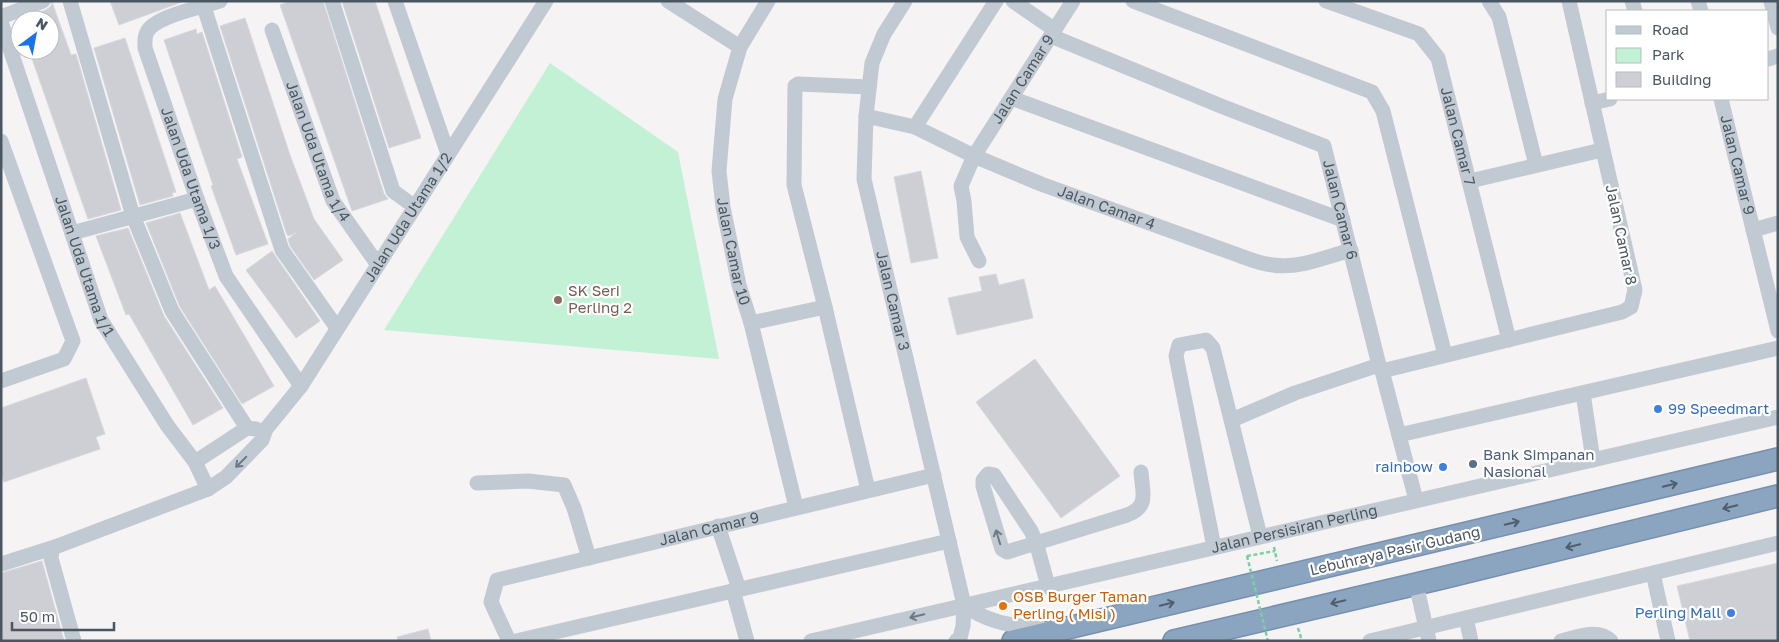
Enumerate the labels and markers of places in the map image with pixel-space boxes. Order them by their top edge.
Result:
place label: SK Seri Perling 2 [568,281,632,316]
marker: SK Seri Perling 2 [552,294,564,306]
place label: 99 Speedmart [1668,399,1769,417]
marker: 99 Speedmart [1652,403,1664,415]
place label: Bank Simpanan Nasional [1483,445,1595,480]
place label: rainbow [1375,457,1433,475]
marker: Bank Simpanan Nasional [1467,458,1479,470]
marker: rainbow [1437,461,1449,473]
place label: OSB Burger Taman Perling ( Misi ) [1013,587,1147,622]
marker: OSB Burger Taman Perling ( Misi ) [997,600,1009,612]
place label: Perling Mall [1635,603,1721,621]
marker: Perling Mall [1725,607,1737,619]

